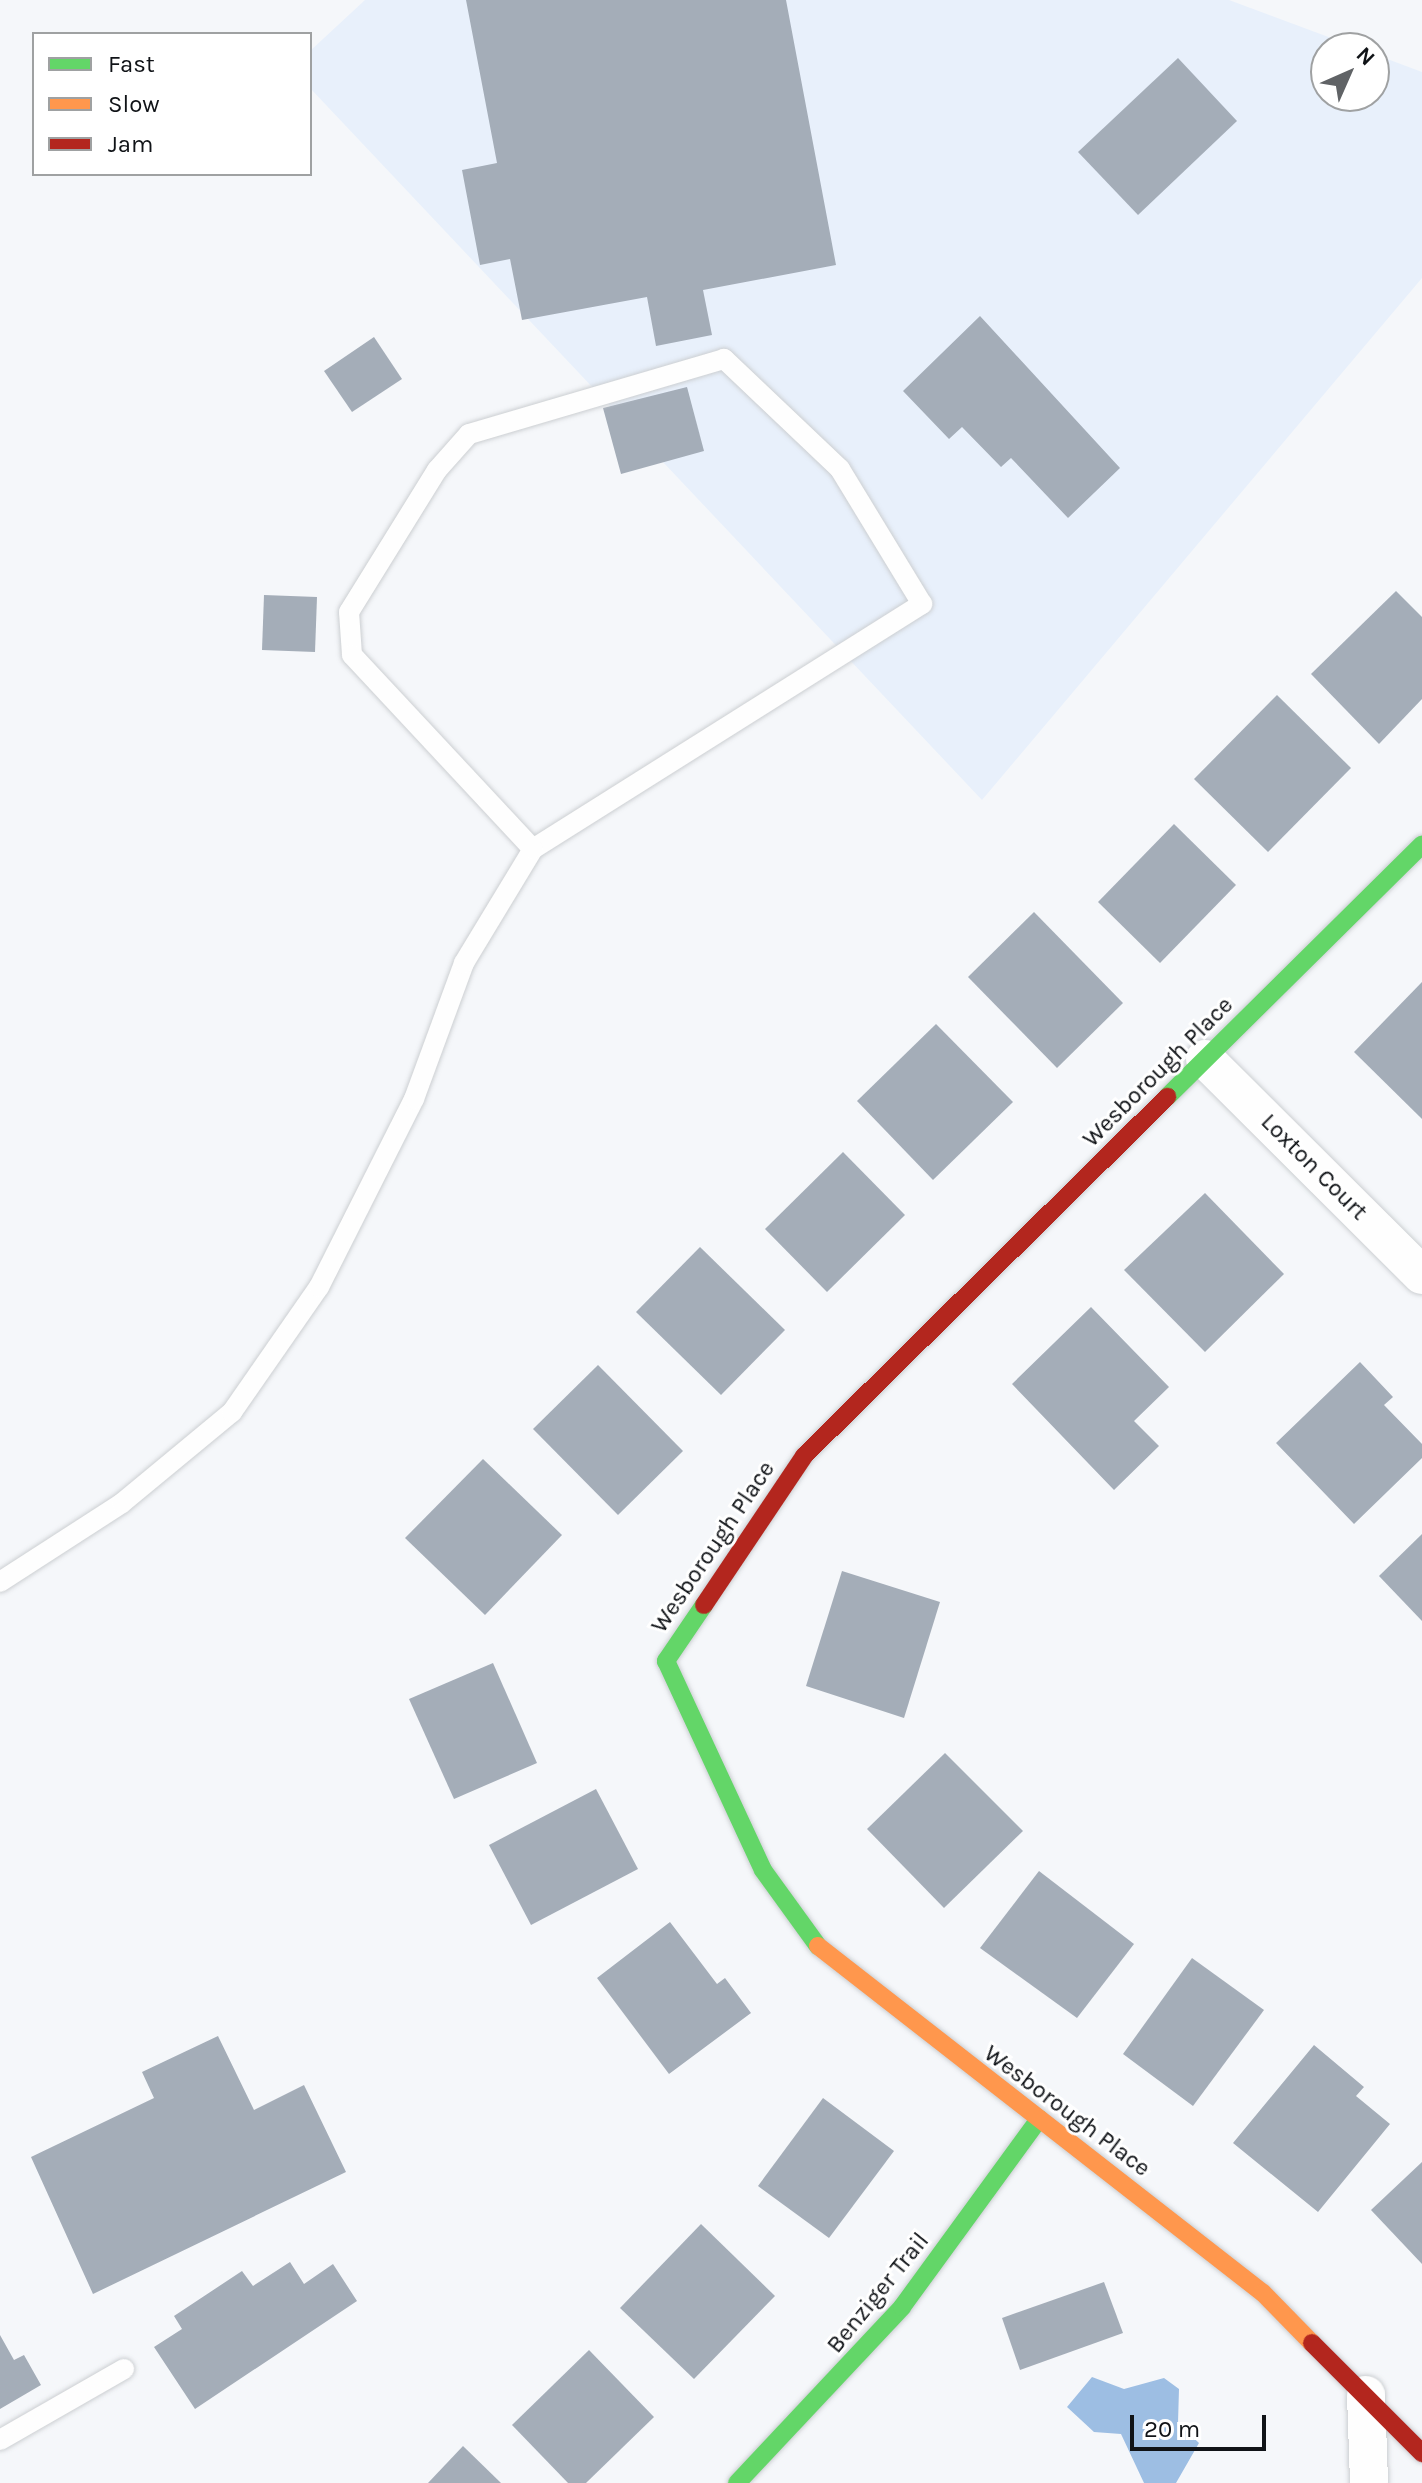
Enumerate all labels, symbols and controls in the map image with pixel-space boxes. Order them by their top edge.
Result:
legend [32,32,312,176]
north arrow [1310,32,1390,112]
text: N [1351,42,1380,71]
text: Fast [108,50,155,78]
text: Slow [108,90,160,118]
text: Jam [108,130,153,158]
street label: Wesborough Place [1077,991,1239,1153]
street label: Loxton Court [1255,1108,1373,1226]
street label: Wesborough Place [645,1456,781,1638]
street label: Wesborough Place [978,2039,1156,2183]
street label: Benziger Trail [821,2227,935,2359]
scale bar [1134,2399,1270,2449]
text: 20 m [1144,2415,1200,2443]

